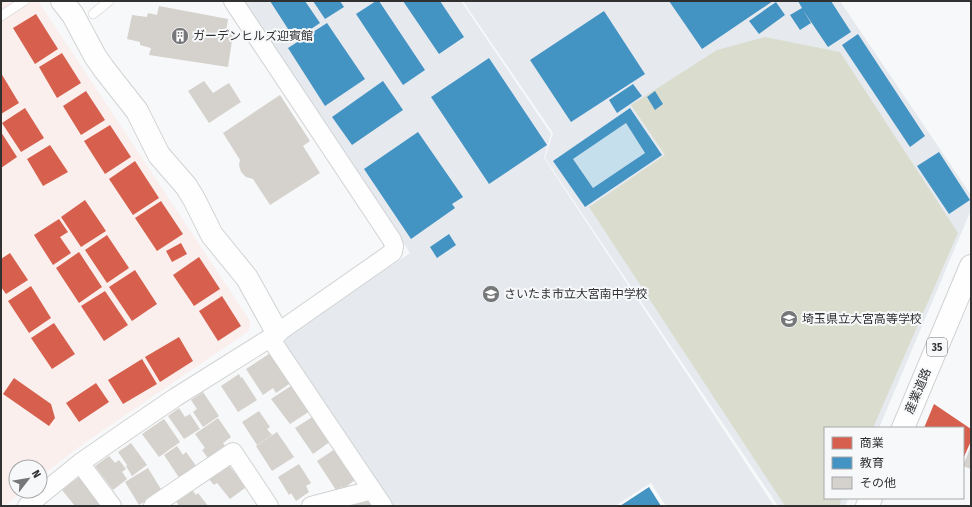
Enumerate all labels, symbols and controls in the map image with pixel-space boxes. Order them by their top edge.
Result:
building icon: ガーデンヒルズ迎賓館 [170,26,190,46]
place label: ガーデンヒルズ迎賓館 [193,29,313,43]
school or university icon: さいたま市立大宮南中学校 [481,284,501,304]
place label: さいたま市立大宮南中学校 [504,287,648,301]
school or university icon: 埼玉県立大宮高等学校 [779,309,799,329]
place label: 埼玉県立大宮高等学校 [802,312,922,326]
road number: 35 [927,338,947,356]
street label: 産業道路 [902,366,934,416]
legend [824,427,964,499]
text: 商業 [860,436,884,450]
text: 教育 [860,456,884,470]
north arrow [8,459,48,499]
text: N [29,468,43,480]
text: その他 [860,476,896,490]

